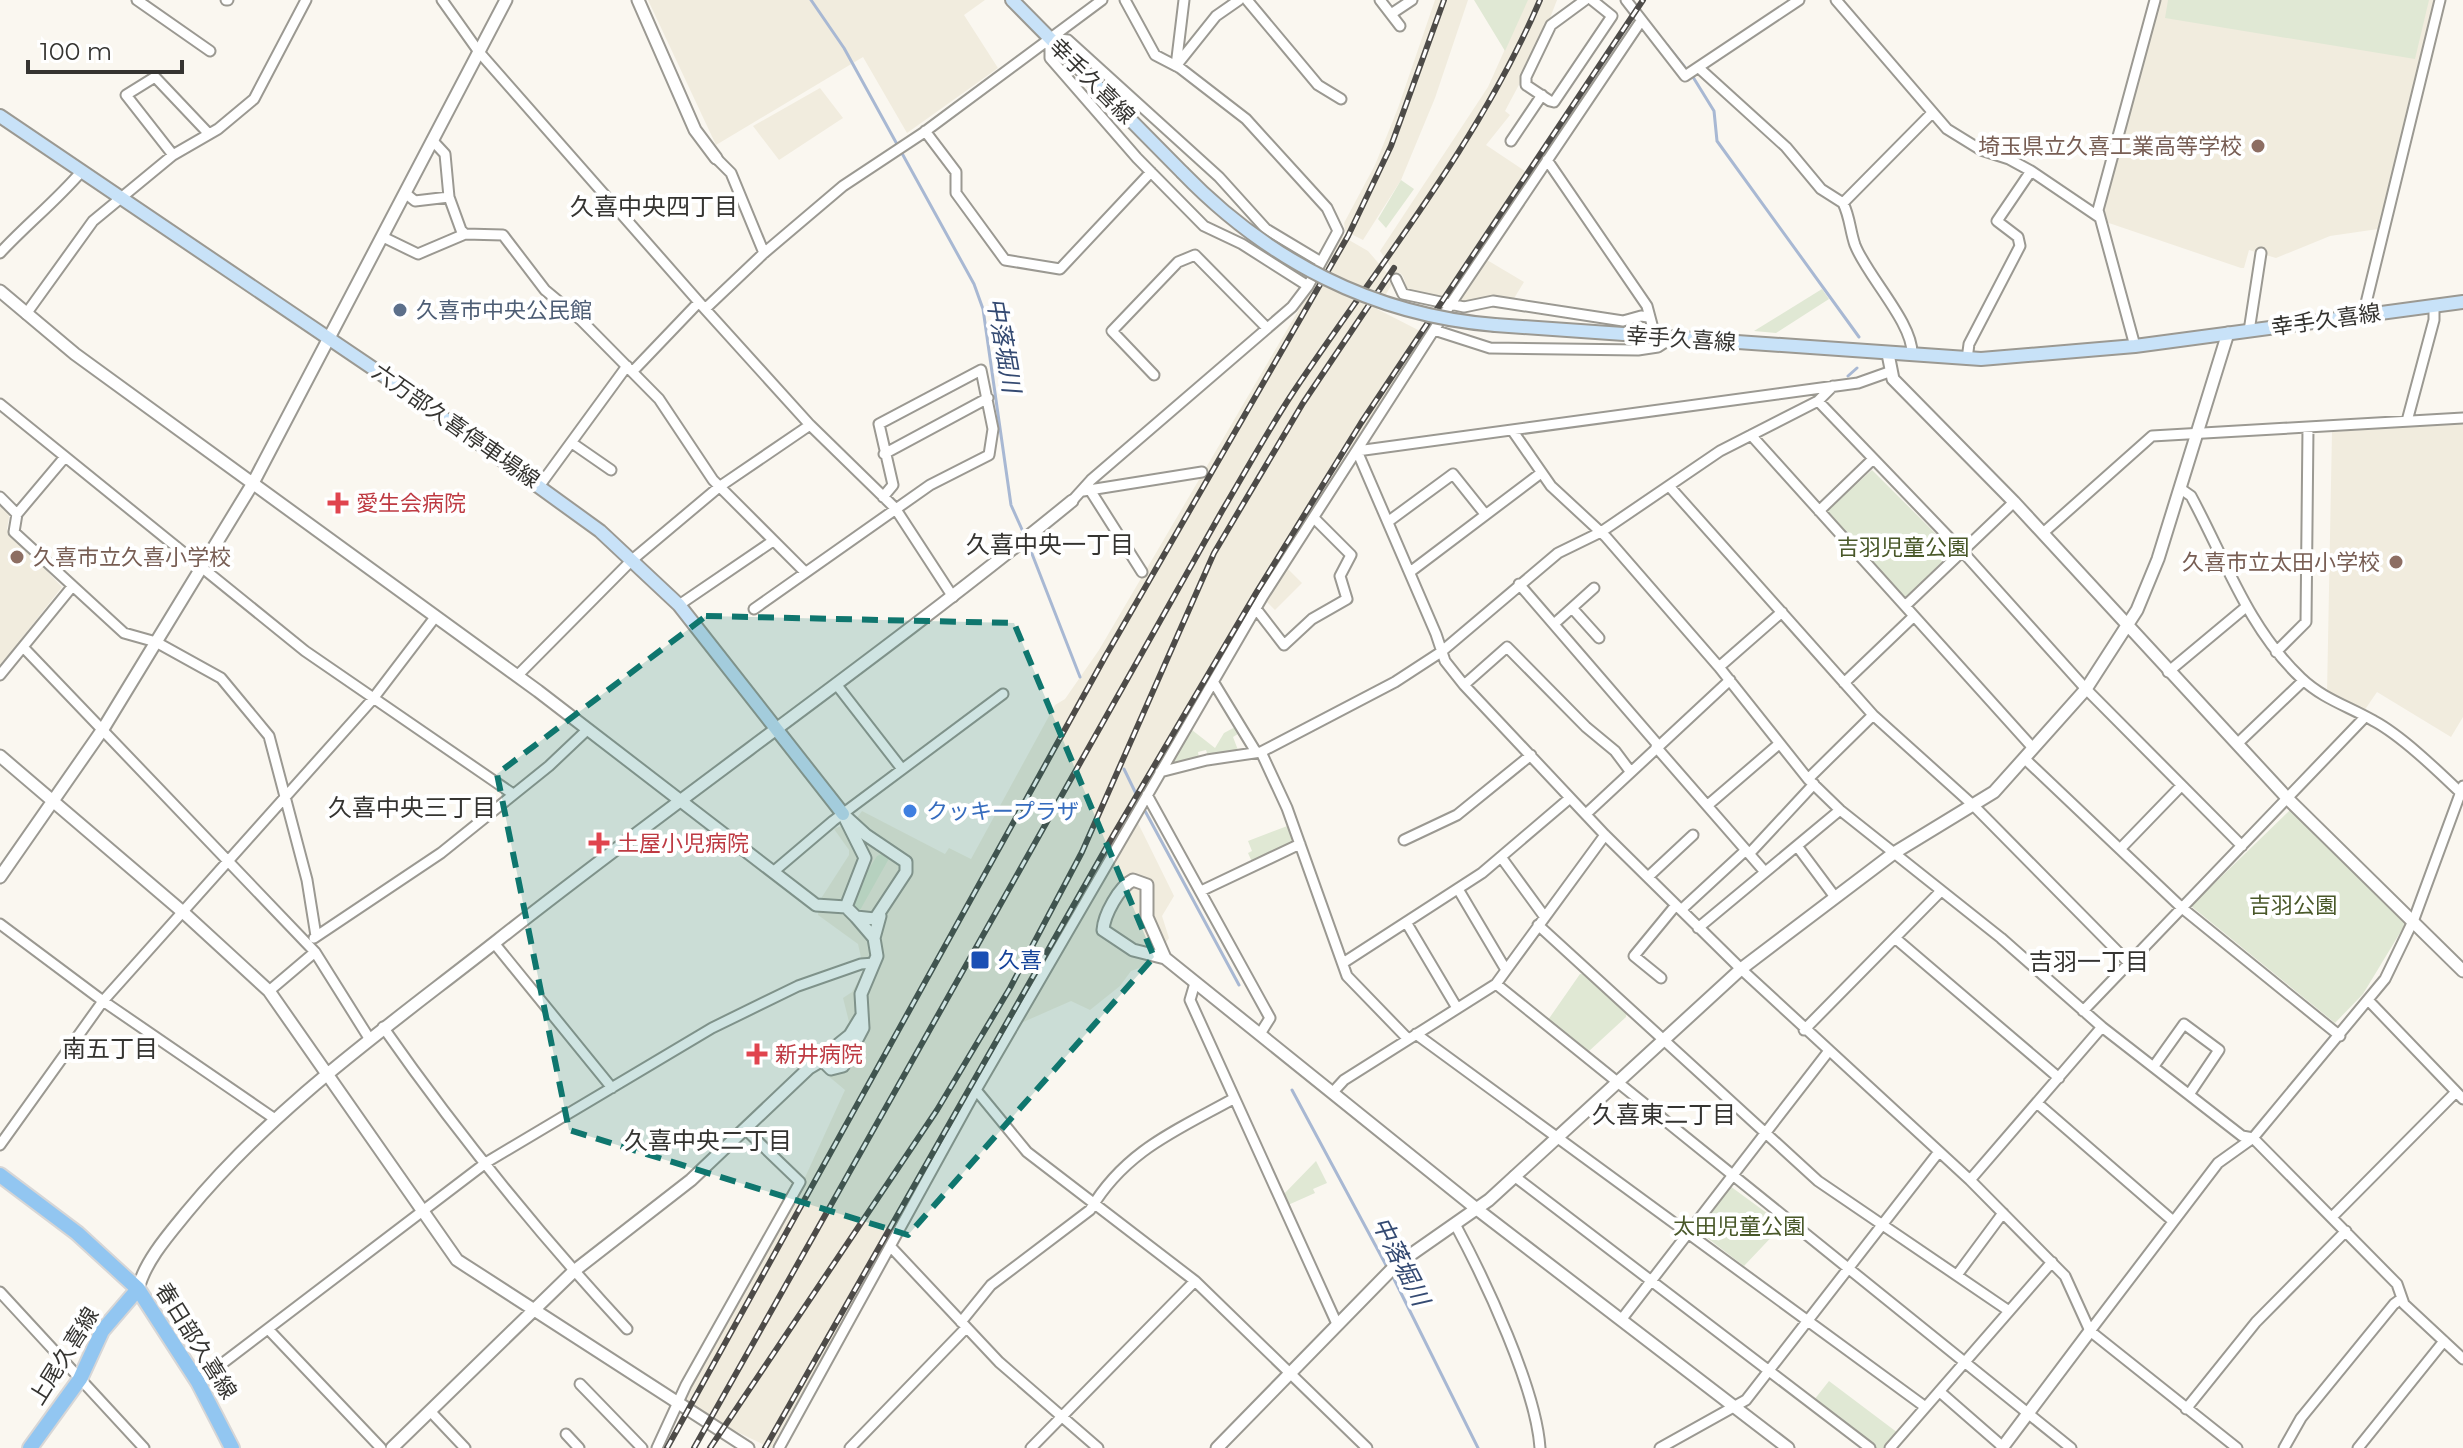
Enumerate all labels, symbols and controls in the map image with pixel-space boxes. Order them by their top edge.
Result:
scale bar [28,24,182,74]
street label: 幸手久喜線 [1044,33,1140,129]
text: 100 m [40,37,112,66]
place label: 埼玉県立久喜工業高等学校 [1978,133,2242,160]
marker: 埼玉県立久喜工業高等学校 [2249,137,2267,155]
district label: 久喜中央四丁目 [570,192,738,221]
water label: 中落堀川 [981,295,1027,398]
place label: 久喜市中央公民館 [416,297,592,324]
street label: 幸手久喜線 [2270,299,2382,341]
marker: 久喜市中央公民館 [391,301,409,319]
street label: 幸手久喜線 [1625,322,1737,356]
street label: 六万部久喜停車場線 [367,358,545,494]
place label: 愛生会病院 [356,490,466,517]
marker: 愛生会病院 [327,492,349,514]
district label: 久喜中央一丁目 [966,530,1134,559]
park label: 吉羽児童公園 [1837,534,1969,561]
place label: 久喜市立久喜小学校 [33,544,231,571]
marker: 久喜市立久喜小学校 [8,548,26,566]
place label: 久喜市立太田小学校 [2182,549,2380,576]
marker: 久喜市立太田小学校 [2387,553,2405,571]
district label: 久喜中央三丁目 [328,793,496,822]
place label: クッキープラザ [926,798,1079,825]
marker: クッキープラザ [901,802,919,820]
place label: 土屋小児病院 [617,830,749,857]
marker: 土屋小児病院 [588,832,610,854]
park label: 吉羽公園 [2249,892,2337,919]
place label: 久喜 [998,947,1042,974]
district label: 吉羽一丁目 [2029,947,2149,976]
marker: 久喜 [969,949,991,971]
district label: 南五丁目 [62,1034,158,1063]
place label: 新井病院 [775,1041,863,1068]
marker: 新井病院 [746,1043,768,1065]
district label: 久喜東二丁目 [1592,1100,1736,1129]
district label: 久喜中央二丁目 [624,1126,792,1155]
water label: 中落堀川 [1366,1212,1437,1313]
park label: 太田児童公園 [1673,1213,1805,1240]
street label: 春日部久喜線 [150,1278,242,1404]
street label: 上尾久喜線 [23,1302,105,1410]

